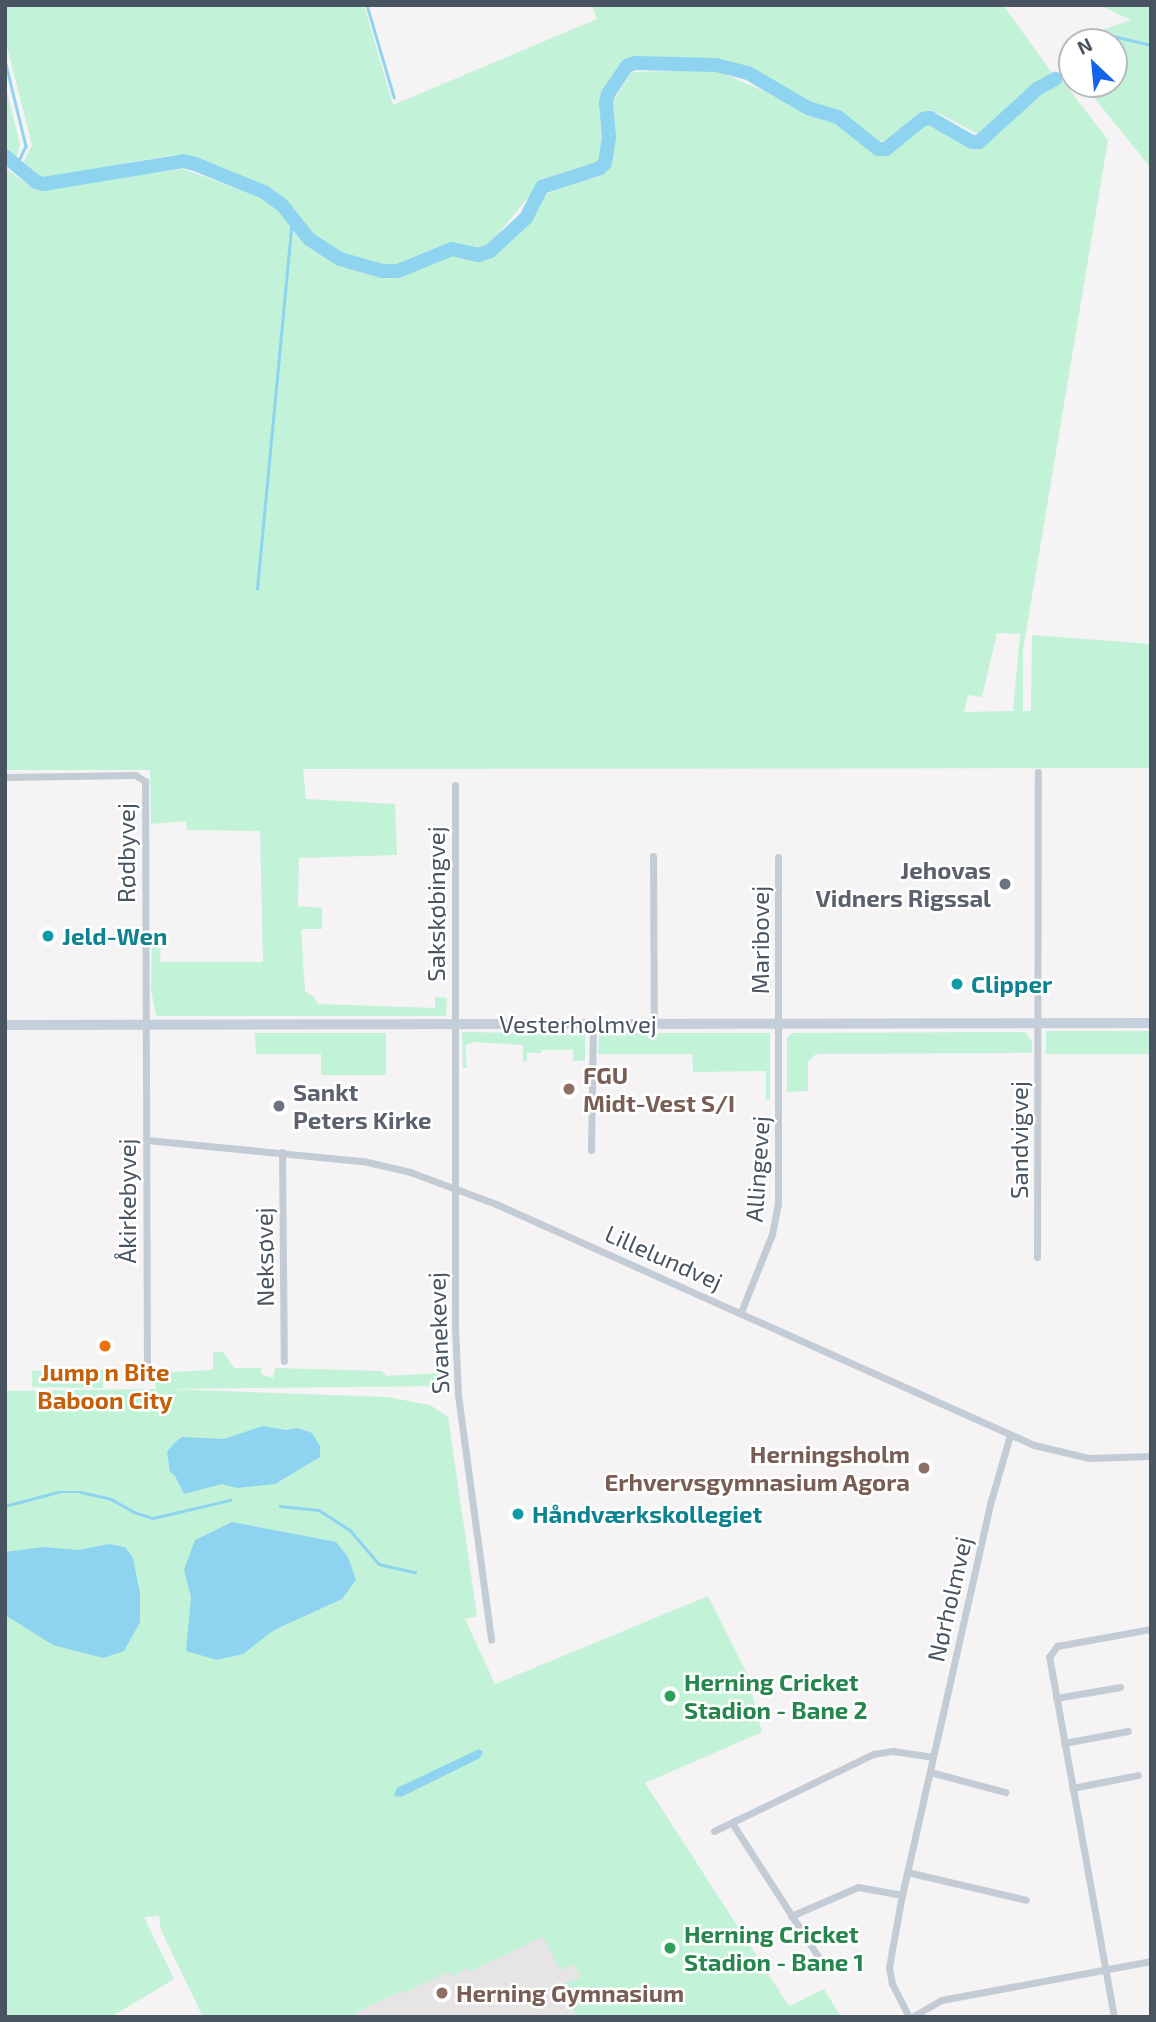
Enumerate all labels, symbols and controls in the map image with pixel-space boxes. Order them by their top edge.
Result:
north arrow [1058,28,1128,98]
text: N [1073,32,1096,59]
street label: Rødbyvej [112,803,140,903]
street label: Sakskøbingvej [422,826,450,982]
place label: Jehovas Vidners Rigssal [815,856,991,912]
marker: Jehovas Vidners Rigssal [997,876,1013,892]
street label: Maribovej [746,886,774,994]
place label: Jeld-Wen [62,922,167,950]
marker: Jeld-Wen [40,928,56,944]
place label: Clipper [971,970,1052,998]
marker: Clipper [949,976,965,992]
street label: Vesterholmvej [499,1010,657,1038]
place label: FGU Midt-Vest S/I [583,1061,735,1117]
place label: Sankt Peters Kirke [293,1078,431,1134]
marker: FGU Midt-Vest S/I [561,1081,577,1097]
street label: Sandvigvej [1005,1081,1033,1199]
marker: Sankt Peters Kirke [271,1098,287,1114]
street label: Allingevej [739,1115,775,1223]
street label: Åkirkebyvej [113,1138,141,1264]
street label: Neksøvej [249,1207,279,1307]
street label: Lillelundvej [601,1218,727,1296]
street label: Svanekevej [421,1272,455,1394]
marker: Jump n Bite Baboon City [97,1338,113,1354]
place label: Jump n Bite Baboon City [37,1358,173,1414]
place label: Herningsholm Erhvervsgymnasium Agora [604,1440,910,1496]
marker: Herningsholm Erhvervsgymnasium Agora [916,1460,932,1476]
place label: Håndværkskollegiet [532,1500,762,1528]
marker: Håndværkskollegiet [510,1506,526,1522]
street label: Nørholmvej [921,1534,977,1664]
place label: Herning Cricket Stadion - Bane 2 [684,1668,867,1724]
marker: Herning Cricket Stadion - Bane 2 [662,1688,678,1704]
place label: Herning Cricket Stadion - Bane 1 [684,1920,864,1976]
marker: Herning Cricket Stadion - Bane 1 [662,1940,678,1956]
place label: Herning Gymnasium [456,1979,684,2007]
marker: Herning Gymnasium [434,1985,450,2001]

